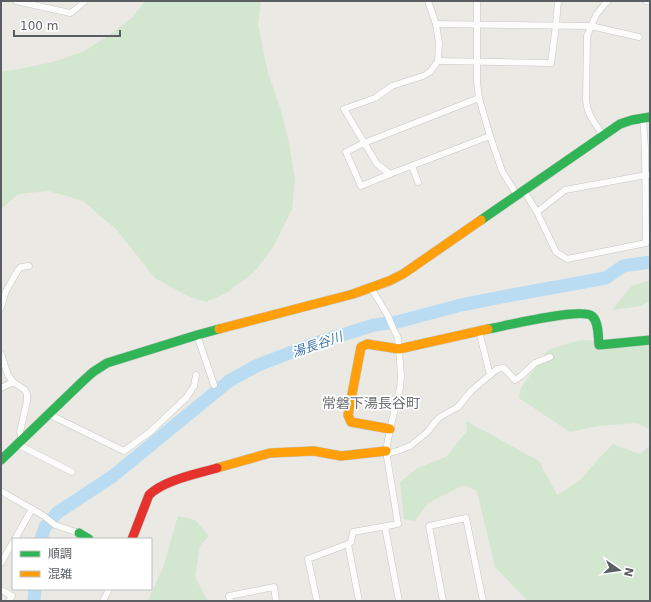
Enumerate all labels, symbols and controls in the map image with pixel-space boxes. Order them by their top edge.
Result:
scale bar [14,12,120,38]
text: 100 m [20,19,58,33]
water label: 湯長谷川 [290,328,346,360]
district label: 常磐下湯長谷町 [322,395,420,411]
legend [12,538,152,590]
text: 順調 [48,547,72,561]
north arrow [599,550,639,590]
text: N [621,566,636,578]
text: 混雑 [48,567,72,581]

